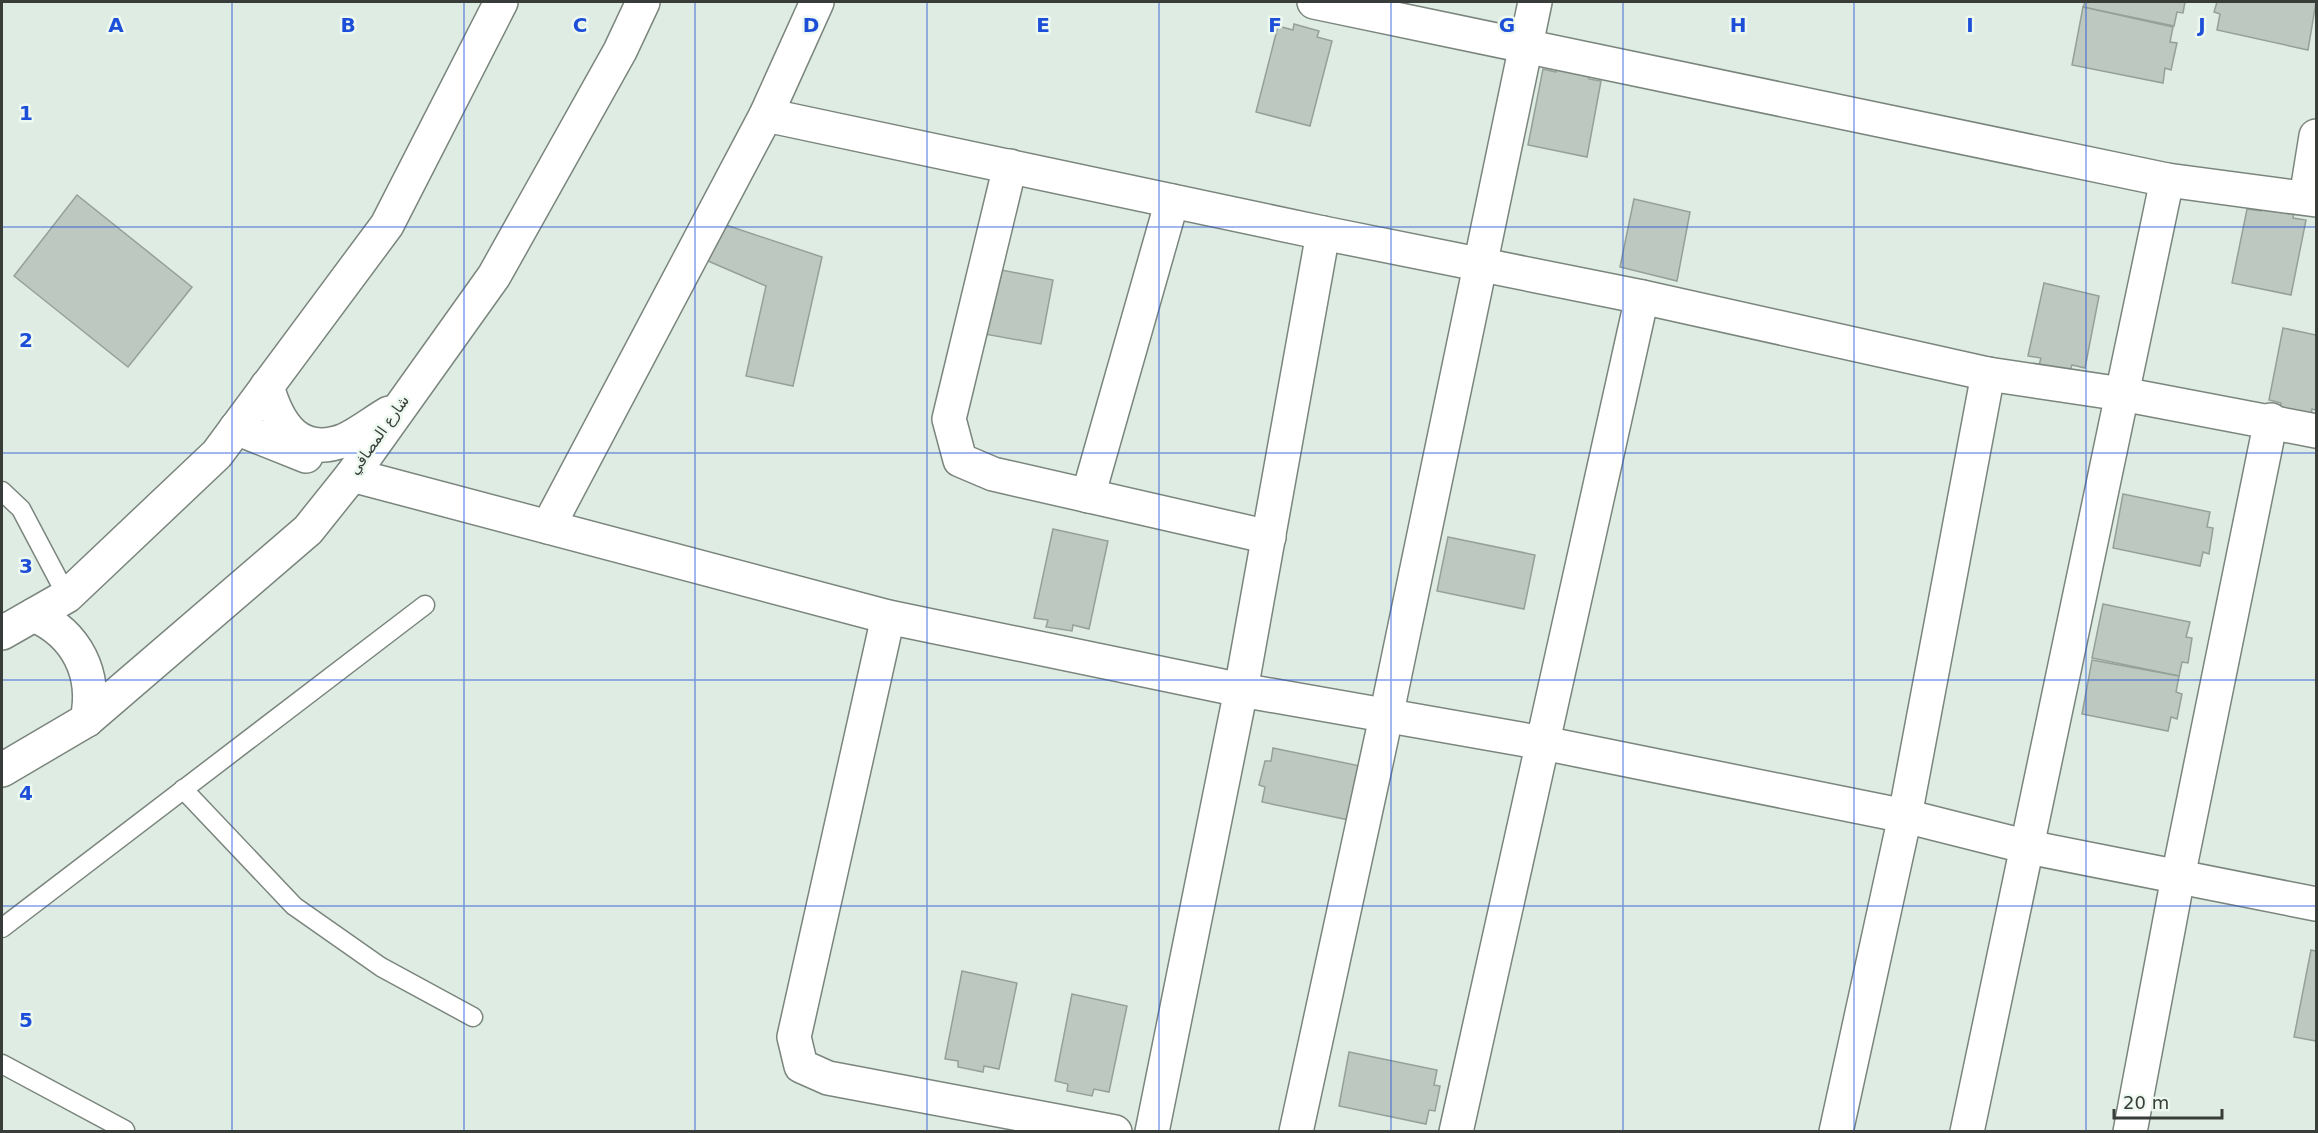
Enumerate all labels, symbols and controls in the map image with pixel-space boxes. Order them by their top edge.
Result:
text: A [108,13,124,37]
text: B [340,13,356,37]
text: C [573,13,587,37]
text: D [803,13,819,37]
text: E [1036,13,1050,37]
text: F [1268,13,1282,37]
text: G [1499,13,1515,37]
text: H [1730,13,1746,37]
text: I [1966,13,1974,37]
text: J [2196,13,2206,37]
text: 1 [19,101,33,125]
text: 2 [19,328,33,352]
street label: شارع المصافي [345,392,414,479]
text: 3 [19,554,33,578]
text: 4 [19,781,33,805]
text: 5 [19,1008,33,1032]
scale bar [2114,1082,2222,1120]
text: 20 m [2123,1092,2169,1113]

